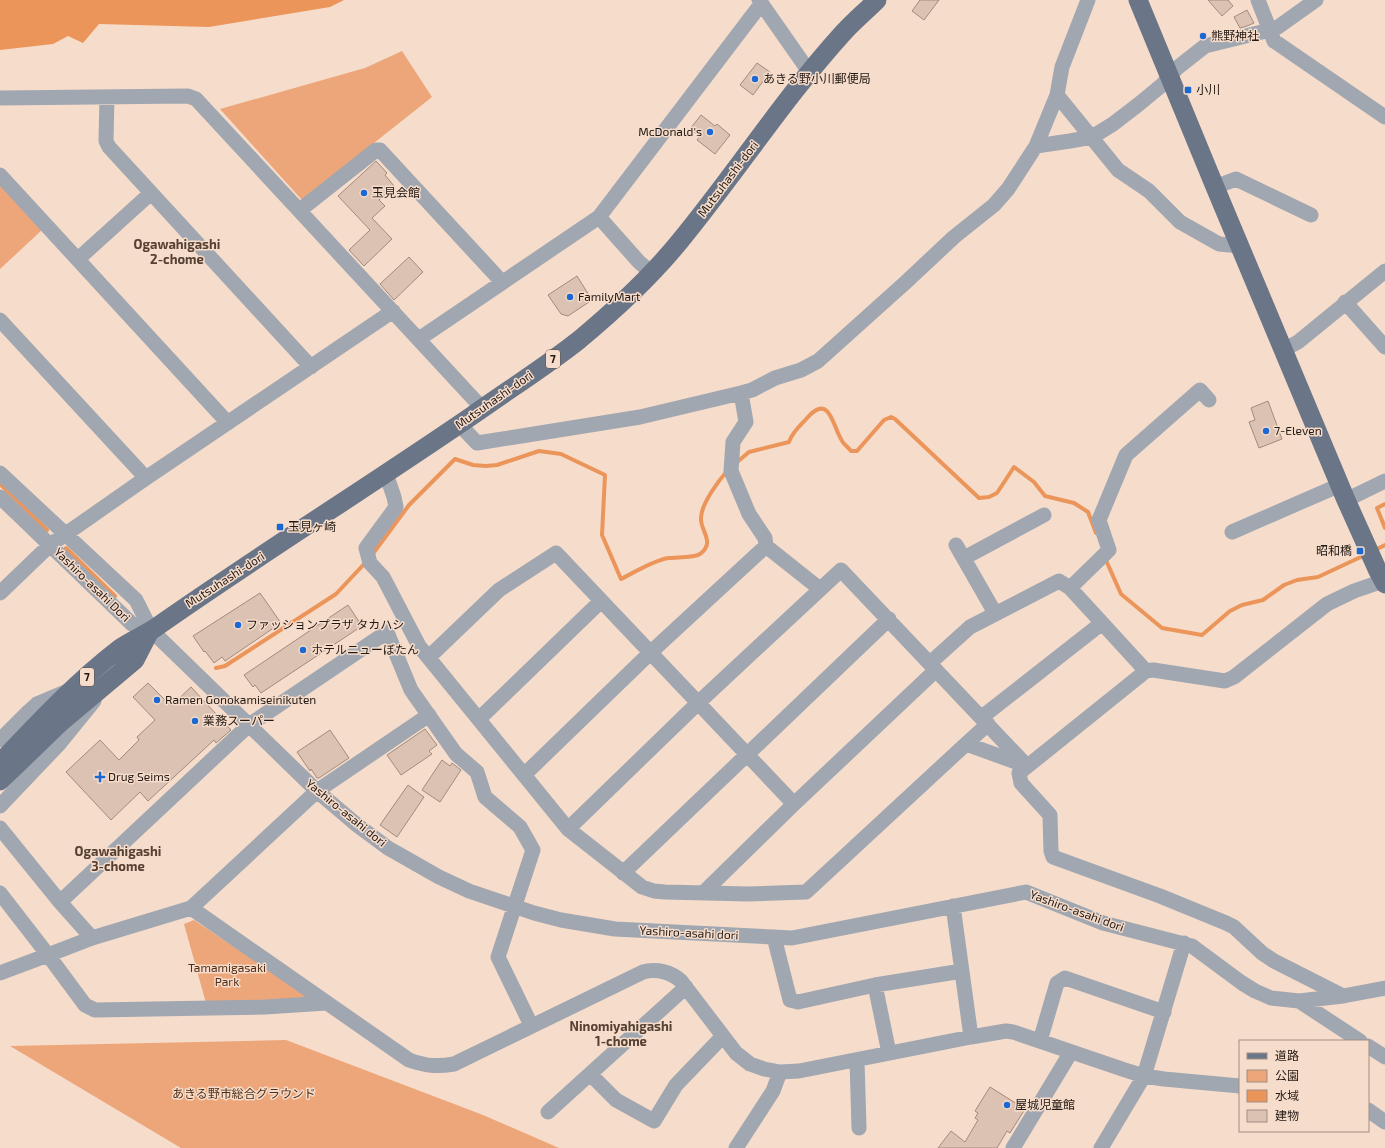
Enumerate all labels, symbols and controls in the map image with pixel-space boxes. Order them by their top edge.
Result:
place label: 熊野神社 [1211,28,1259,42]
marker: 熊野神社 [1198,31,1208,41]
place label: あきる野小川郵便局 [763,71,871,85]
marker: あきる野小川郵便局 [750,74,760,84]
place label: 小川 [1196,82,1220,96]
marker: 小川 [1183,85,1193,95]
place label: McDonald's [638,124,702,138]
marker: McDonald's [705,127,715,137]
street label: Mutsuhashi-dori [694,138,760,219]
place label: 玉見会館 [372,185,420,199]
marker: 玉見会館 [359,188,369,198]
district label: Ogawahigashi 2-chome [134,236,220,267]
place label: FamilyMart [578,289,641,303]
marker: FamilyMart [565,292,575,302]
road number: 7 [546,350,560,368]
street label: Mutsuhashi-dori [452,367,535,431]
place label: 7-Eleven [1274,423,1322,437]
marker: 7-Eleven [1261,426,1271,436]
place label: 玉見ヶ崎 [288,519,336,533]
marker: 玉見ヶ崎 [275,522,285,532]
place label: 昭和橋 [1316,543,1352,557]
street label: Yashiro-asahi Dori [52,544,134,624]
marker: 昭和橋 [1355,546,1365,556]
street label: Mutsuhashi-dori [182,548,267,610]
place label: ファッションプラザ タカハシ [246,617,404,631]
marker: ファッションプラザ タカハシ [233,620,243,630]
place label: ホテルニューぼたん [311,642,419,656]
marker: ホテルニューぼたん [298,645,308,655]
road number: 7 [80,668,94,686]
place label: Ramen Gonokamiseinikuten [165,692,316,706]
marker: Ramen Gonokamiseinikuten [152,695,162,705]
place label: 業務スーパー [203,713,275,727]
marker: 業務スーパー [190,716,200,726]
place label: Drug Seims [108,769,170,783]
marker: Drug Seims [95,772,105,782]
street label: Yashiro-asahi dori [304,776,390,849]
district label: Ogawahigashi 3-chome [75,843,161,874]
street label: Yashiro-asahi dori [1028,887,1126,934]
street label: Yashiro-asahi dori [639,922,739,942]
park label: Tamamigasaki Park [188,960,266,988]
district label: Ninomiyahigashi 1-chome [570,1018,672,1049]
legend [1239,1040,1369,1132]
text: 道路 [1275,1048,1299,1062]
text: 公園 [1275,1068,1299,1082]
park label: あきる野市総合グラウンド [172,1086,316,1100]
text: 水域 [1275,1088,1299,1102]
place label: 屋城児童館 [1015,1097,1075,1111]
marker: 屋城児童館 [1002,1100,1012,1110]
text: 建物 [1275,1108,1299,1122]

